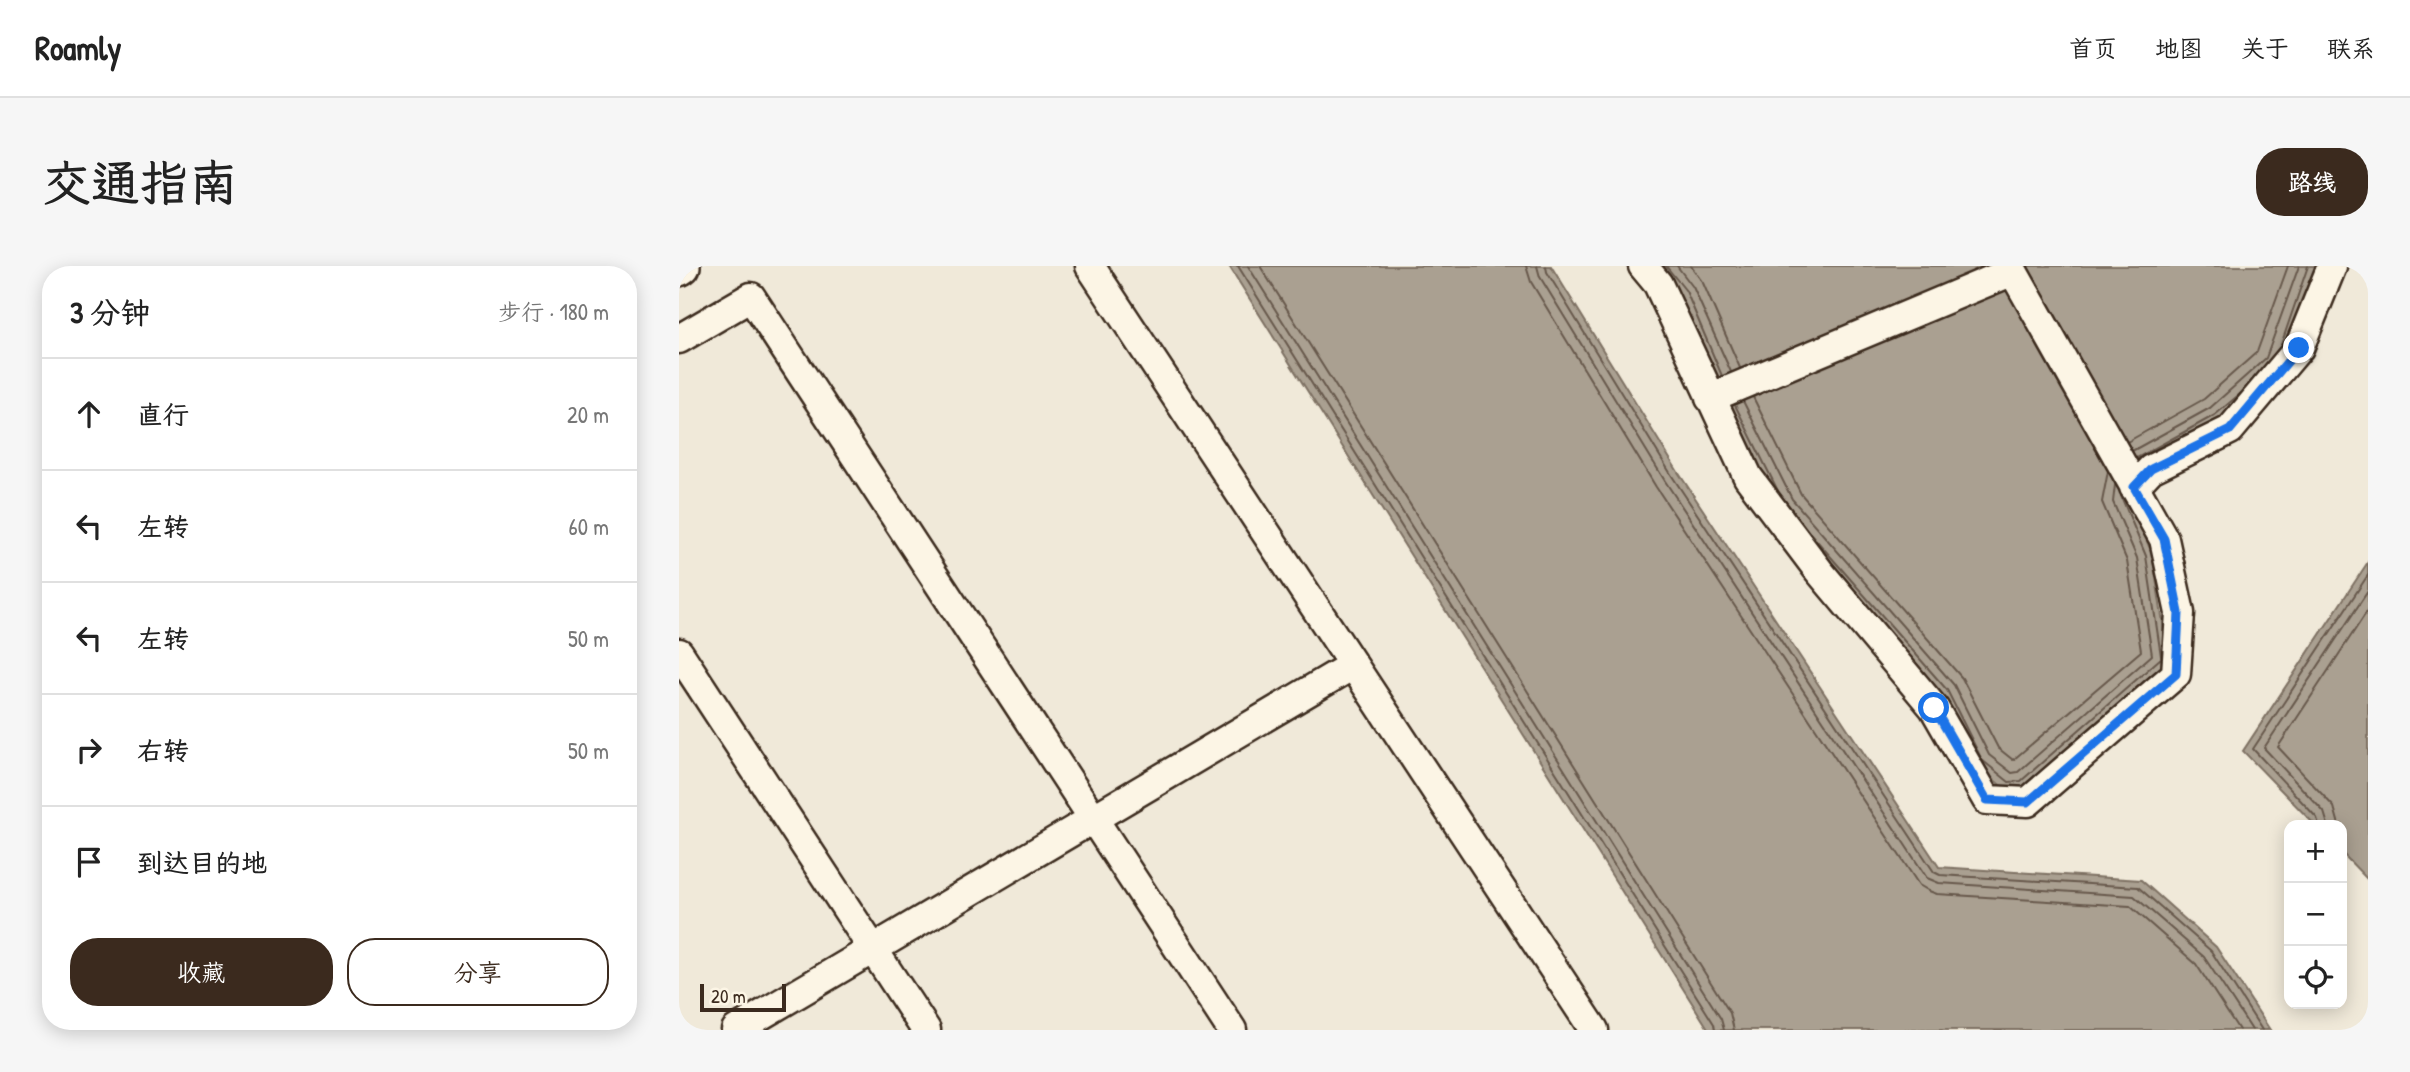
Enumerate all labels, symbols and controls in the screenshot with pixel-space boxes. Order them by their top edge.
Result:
text: Roamly [35,26,121,70]
text: 首页 [2069,32,2117,64]
text: 地图 [2155,32,2203,64]
text: 关于 [2241,32,2289,64]
text: 联系 [2327,32,2375,64]
button: 路线 [2256,148,2368,216]
text: 交通指南 [42,149,238,215]
text: 3 分钟 [70,292,150,332]
text: 步行 · 180 m [498,296,609,327]
route end [2283,332,2314,363]
icon: ahead [70,395,108,433]
text: 直行 [137,397,189,432]
text: 20 m [567,399,609,430]
icon: left [70,507,108,545]
text: 左转 [137,509,189,544]
text: 60 m [569,511,609,542]
icon: left [70,619,108,657]
text: 左转 [137,621,189,656]
text: 50 m [568,623,609,654]
route start [1918,692,1949,723]
icon: right [70,731,108,769]
text: 右转 [137,733,189,768]
text: 50 m [568,735,609,766]
map controls [2284,820,2347,1009]
button: + [2284,820,2347,883]
icon: arrive [70,843,108,881]
text: 到达目的地 [137,845,267,880]
button: − [2284,883,2347,946]
button: 收藏 [70,938,333,1006]
button: 分享 [347,938,609,1006]
button: locate [2284,946,2347,1009]
scale bar [700,981,786,1013]
text: 20 m [711,983,746,1009]

